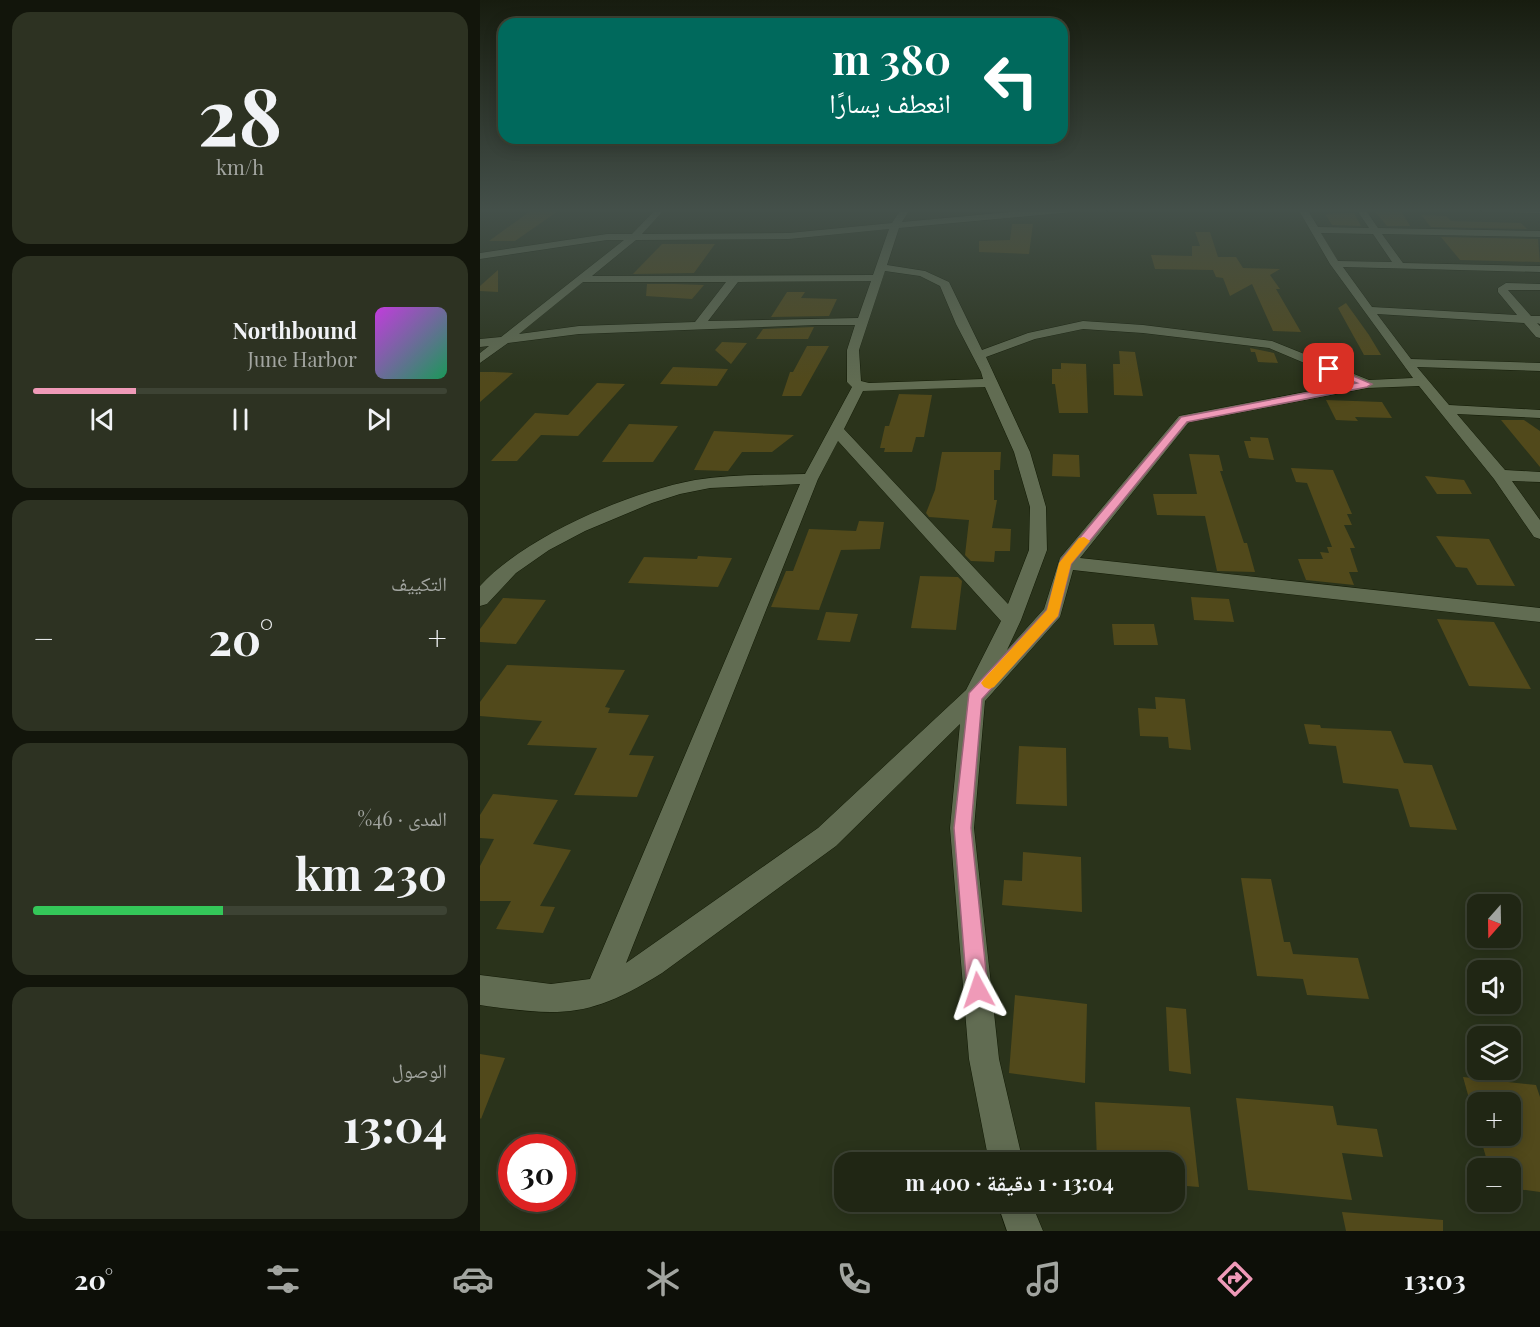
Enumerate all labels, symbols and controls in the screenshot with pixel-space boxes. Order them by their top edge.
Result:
text: 380 m [832,30,951,86]
icon: left [972,42,1050,120]
text: 28 [198,62,282,166]
text: انعطف يسارًا [829,84,951,120]
text: km/h [216,153,264,180]
text: Northbound [232,315,357,345]
pin [1303,343,1354,394]
text: June Harbor [247,345,357,372]
icon: arrive [1312,352,1345,385]
icon: previous [86,403,119,436]
icon: pause [224,403,257,436]
icon: next [362,403,395,436]
text: التكييف [391,569,447,596]
text: 20° [209,607,273,667]
text: − [33,615,54,659]
text: + [428,615,447,659]
text: المدى · 46% [358,804,447,831]
text: 230 km [295,842,447,902]
north arrow [1467,894,1521,948]
map controls [1467,894,1521,1212]
position arrow [946,958,1010,1022]
button: sound [1467,960,1521,1014]
button: layers [1467,1026,1521,1080]
text: الوصول [392,1056,447,1083]
button: + [1467,1092,1521,1146]
text: 13:04 [343,1094,447,1154]
speed limit sign: 30 [498,1134,576,1212]
button: − [1467,1158,1521,1212]
text: 13:04 · 1 دقيقة · 400 m [905,1167,1114,1197]
icon: filters [262,1258,304,1300]
icon: car [452,1258,494,1300]
icon: climate [642,1258,684,1300]
icon: phone [833,1258,875,1300]
icon: music [1023,1258,1065,1300]
icon: directions [1214,1258,1256,1300]
text: 20° [74,1261,113,1297]
text: 13:03 [1404,1261,1466,1297]

